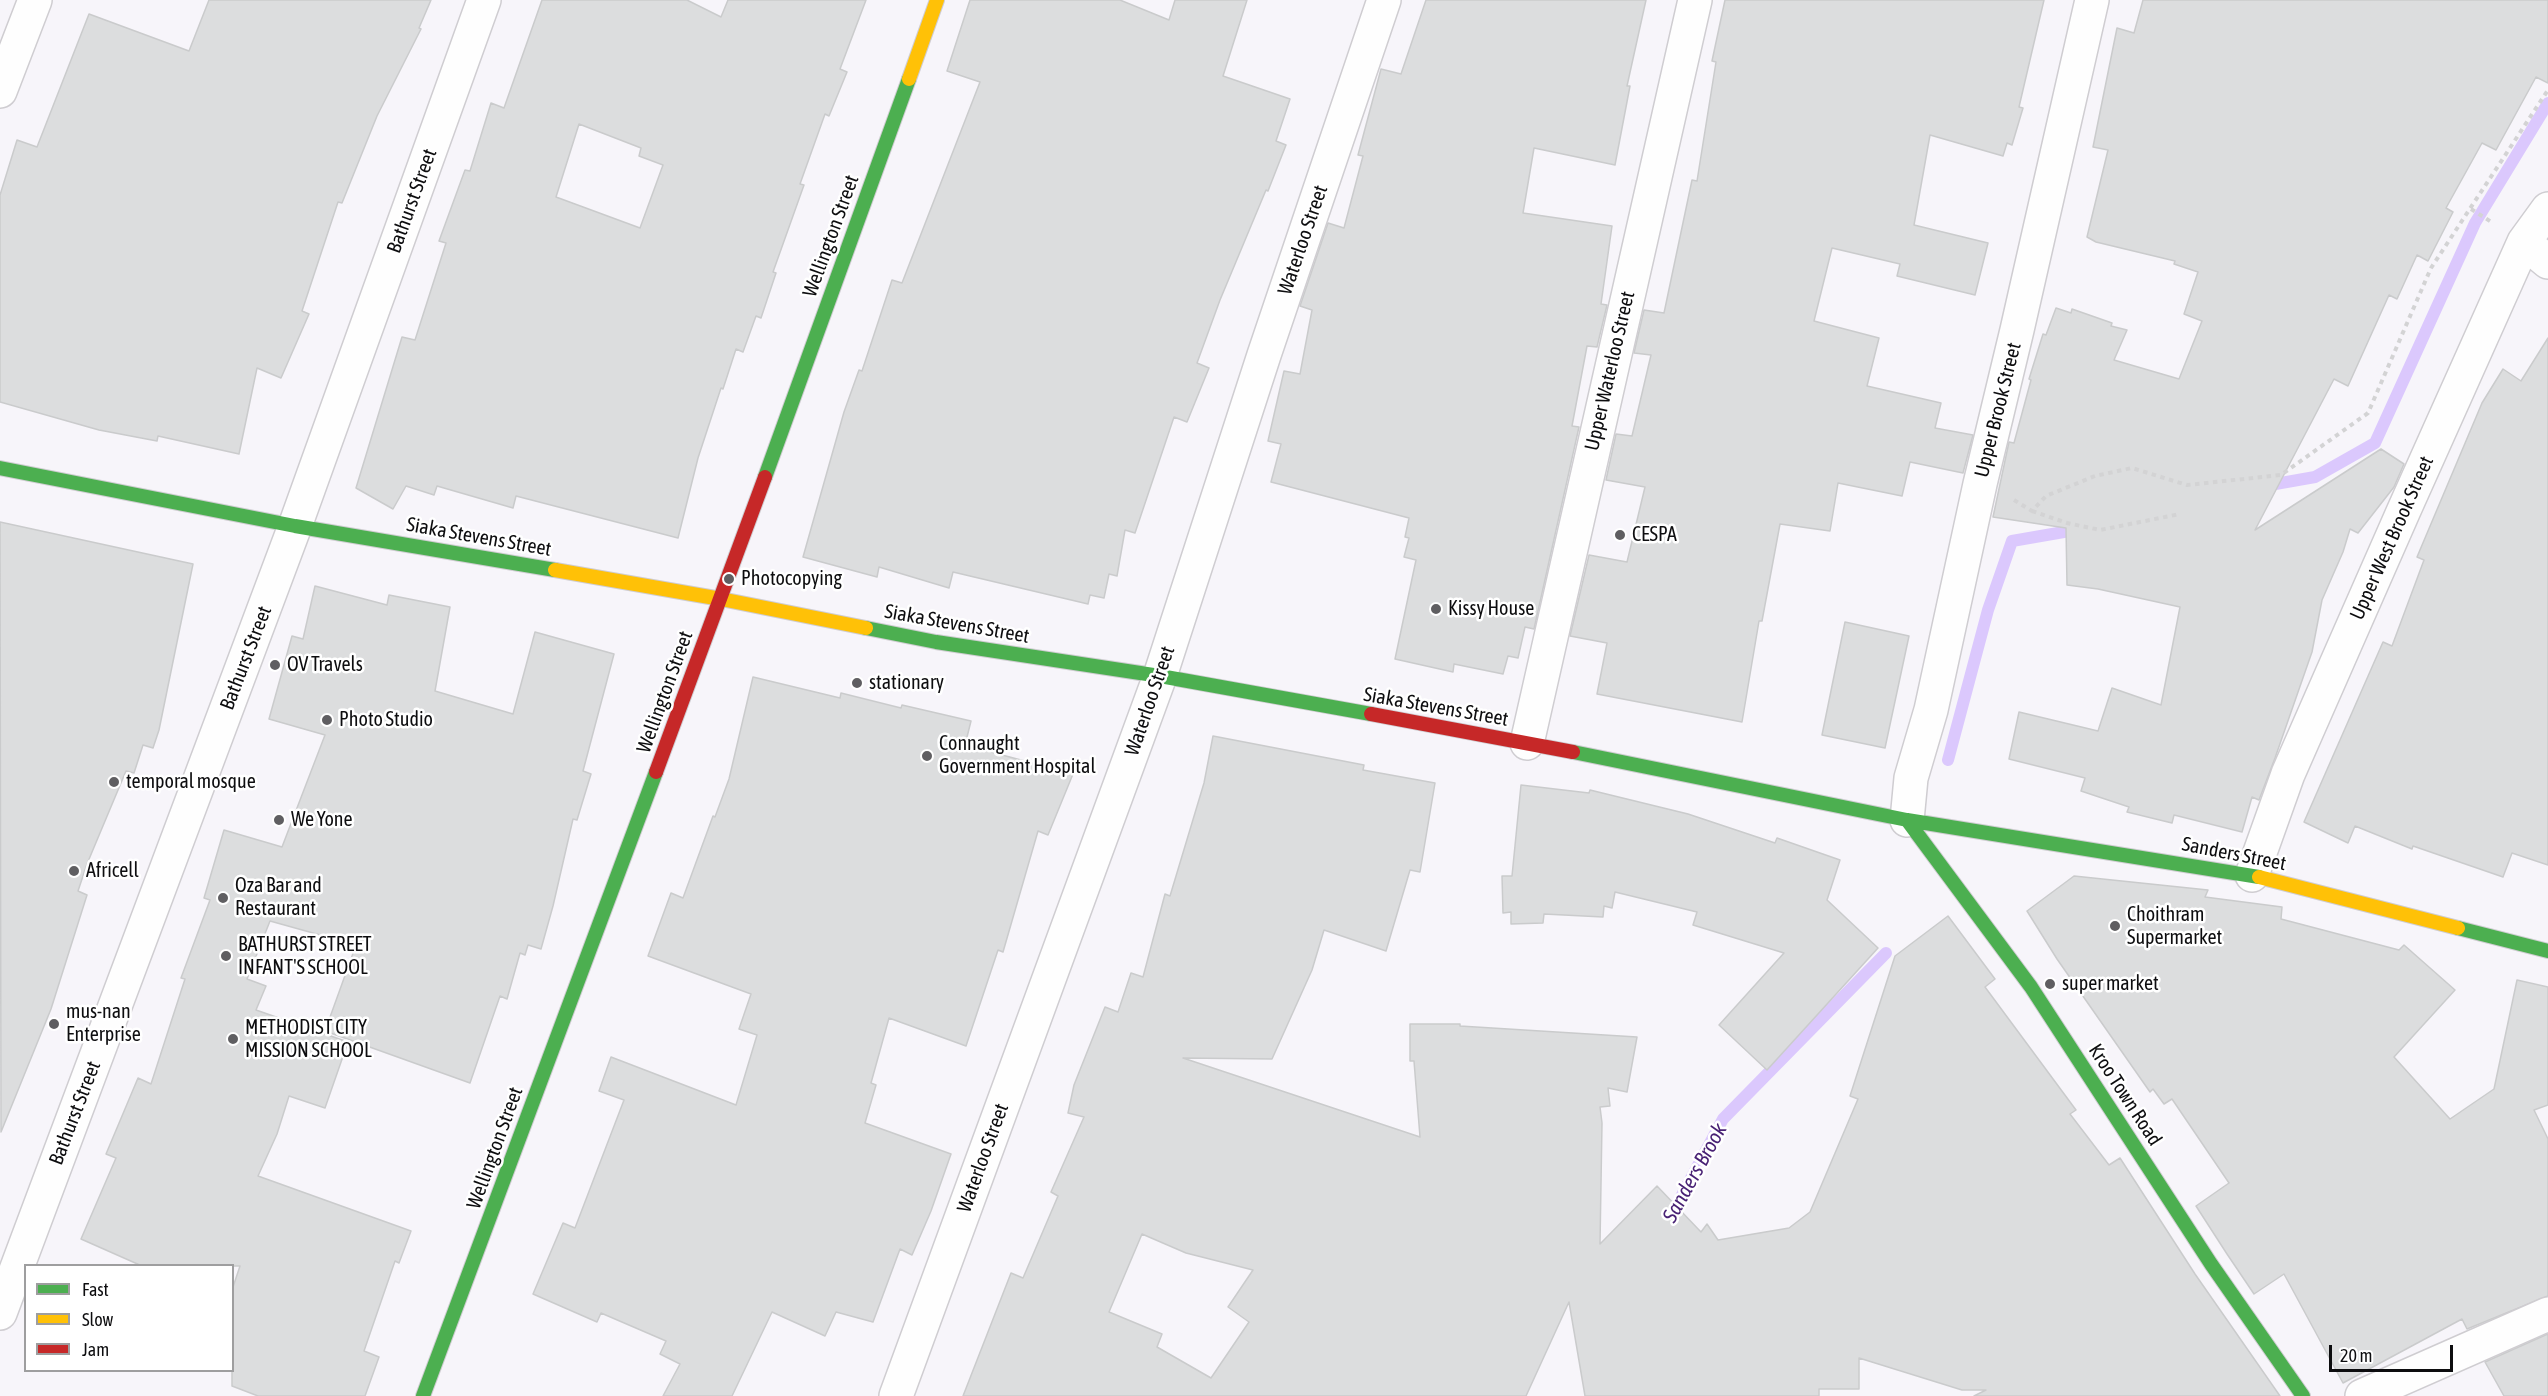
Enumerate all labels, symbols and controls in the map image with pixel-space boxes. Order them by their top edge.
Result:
street label: Bathurst Street [382,146,442,256]
street label: Wellington Street [798,172,864,300]
street label: Waterloo Street [1273,182,1333,298]
street label: Upper Waterloo Street [1580,289,1640,453]
street label: Upper Brook Street [1970,340,2026,480]
street label: Upper West Brook Street [2345,452,2439,624]
street label: Siaka Stevens Street [405,512,553,562]
place label: CESPA [1632,523,1677,547]
marker: CESPA [1613,528,1627,542]
place label: Photocopying [741,567,842,591]
marker: Photocopying [722,572,736,586]
place label: Kissy House [1448,597,1534,621]
street label: Siaka Stevens Street [883,599,1031,649]
marker: Kissy House [1429,602,1443,616]
street label: Bathurst Street [215,603,277,713]
street label: Wellington Street [632,628,698,756]
street label: Waterloo Street [1120,643,1180,759]
place label: OV Travels [287,653,363,677]
marker: OV Travels [268,658,282,672]
place label: stationary [869,671,944,695]
marker: stationary [850,676,864,690]
street label: Siaka Stevens Street [1362,682,1510,732]
place label: Photo Studio [339,708,433,732]
marker: Photo Studio [320,713,334,727]
place label: Connaught Government Hospital [939,732,1096,779]
marker: Connaught Government Hospital [920,749,934,763]
place label: temporal mosque [126,770,256,794]
marker: temporal mosque [107,775,121,789]
place label: We Yone [291,808,353,832]
marker: We Yone [272,813,286,827]
street label: Sanders Street [2180,832,2288,876]
place label: Africell [86,859,139,883]
marker: Africell [67,864,81,878]
place label: Oza Bar and Restaurant [235,874,322,921]
marker: Oza Bar and Restaurant [216,891,230,905]
place label: Choithram Supermarket [2127,903,2222,950]
marker: Choithram Supermarket [2108,919,2122,933]
place label: BATHURST STREET INFANT'S SCHOOL [238,933,372,980]
marker: BATHURST STREET INFANT'S SCHOOL [219,949,233,963]
place label: super market [2062,972,2159,996]
marker: super market [2043,977,2057,991]
place label: mus-nan Enterprise [66,1000,141,1047]
place label: METHODIST CITY MISSION SCHOOL [245,1016,372,1063]
marker: mus-nan Enterprise [47,1017,61,1031]
marker: METHODIST CITY MISSION SCHOOL [226,1032,240,1046]
street label: Kroo Town Road [2083,1040,2167,1150]
street label: Bathurst Street [44,1058,106,1168]
street label: Wellington Street [462,1084,528,1212]
street label: Waterloo Street [952,1100,1014,1216]
water label: Sanders Brook [1657,1119,1733,1227]
legend [24,1264,234,1372]
text: Fast [82,1279,109,1300]
text: Slow [82,1309,113,1330]
scale bar [2332,1333,2456,1371]
text: Jam [82,1339,109,1360]
text: 20 m [2340,1345,2372,1366]

